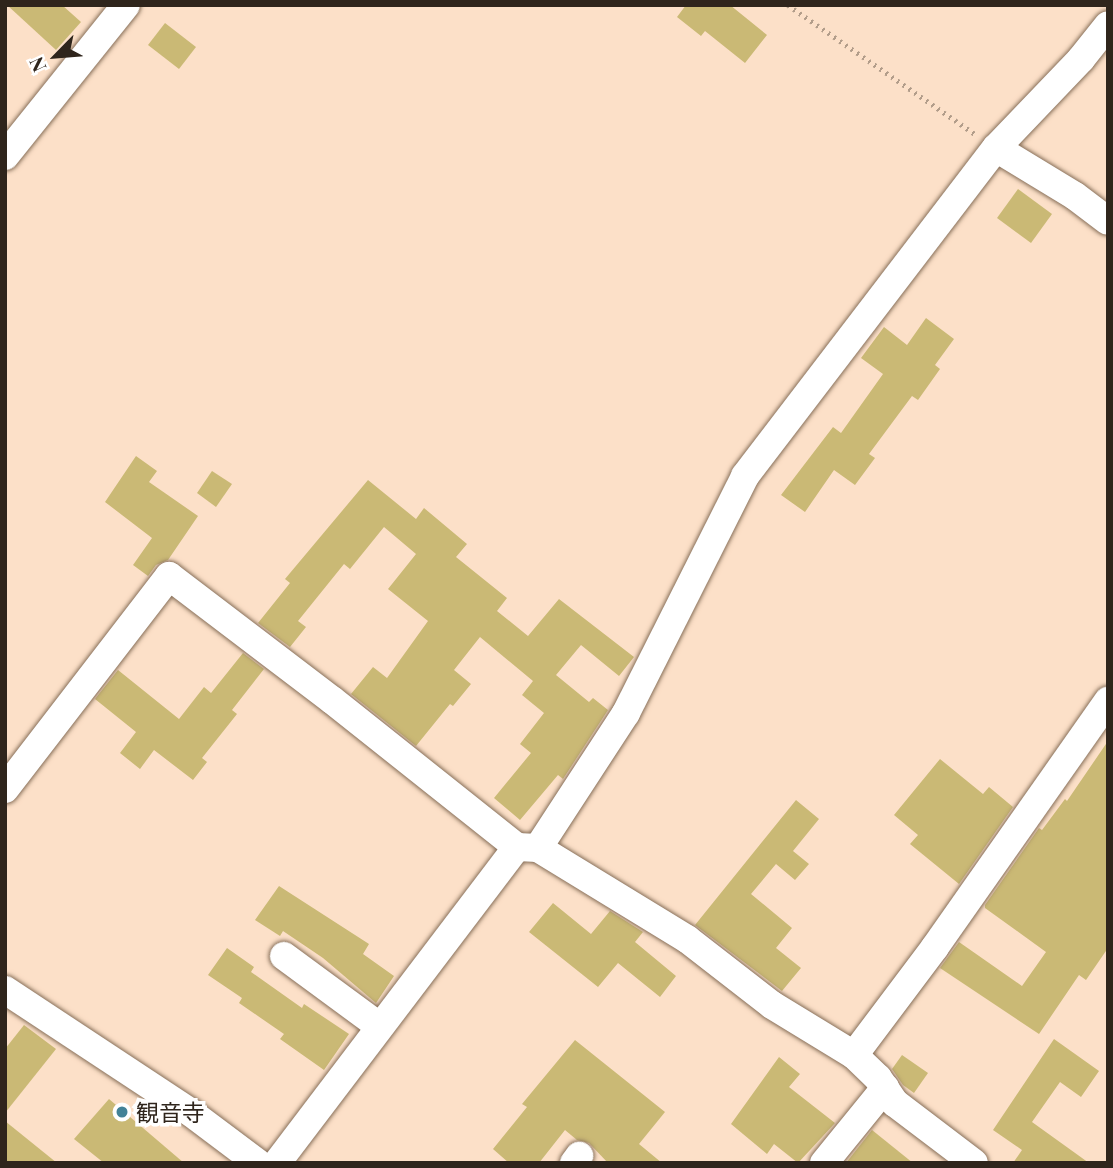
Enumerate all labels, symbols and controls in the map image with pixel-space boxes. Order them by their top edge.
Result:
north arrow [21,21,91,91]
text: N [22,53,52,77]
place label: 観音寺 [136,1098,205,1126]
marker: 観音寺 [114,1104,130,1120]

